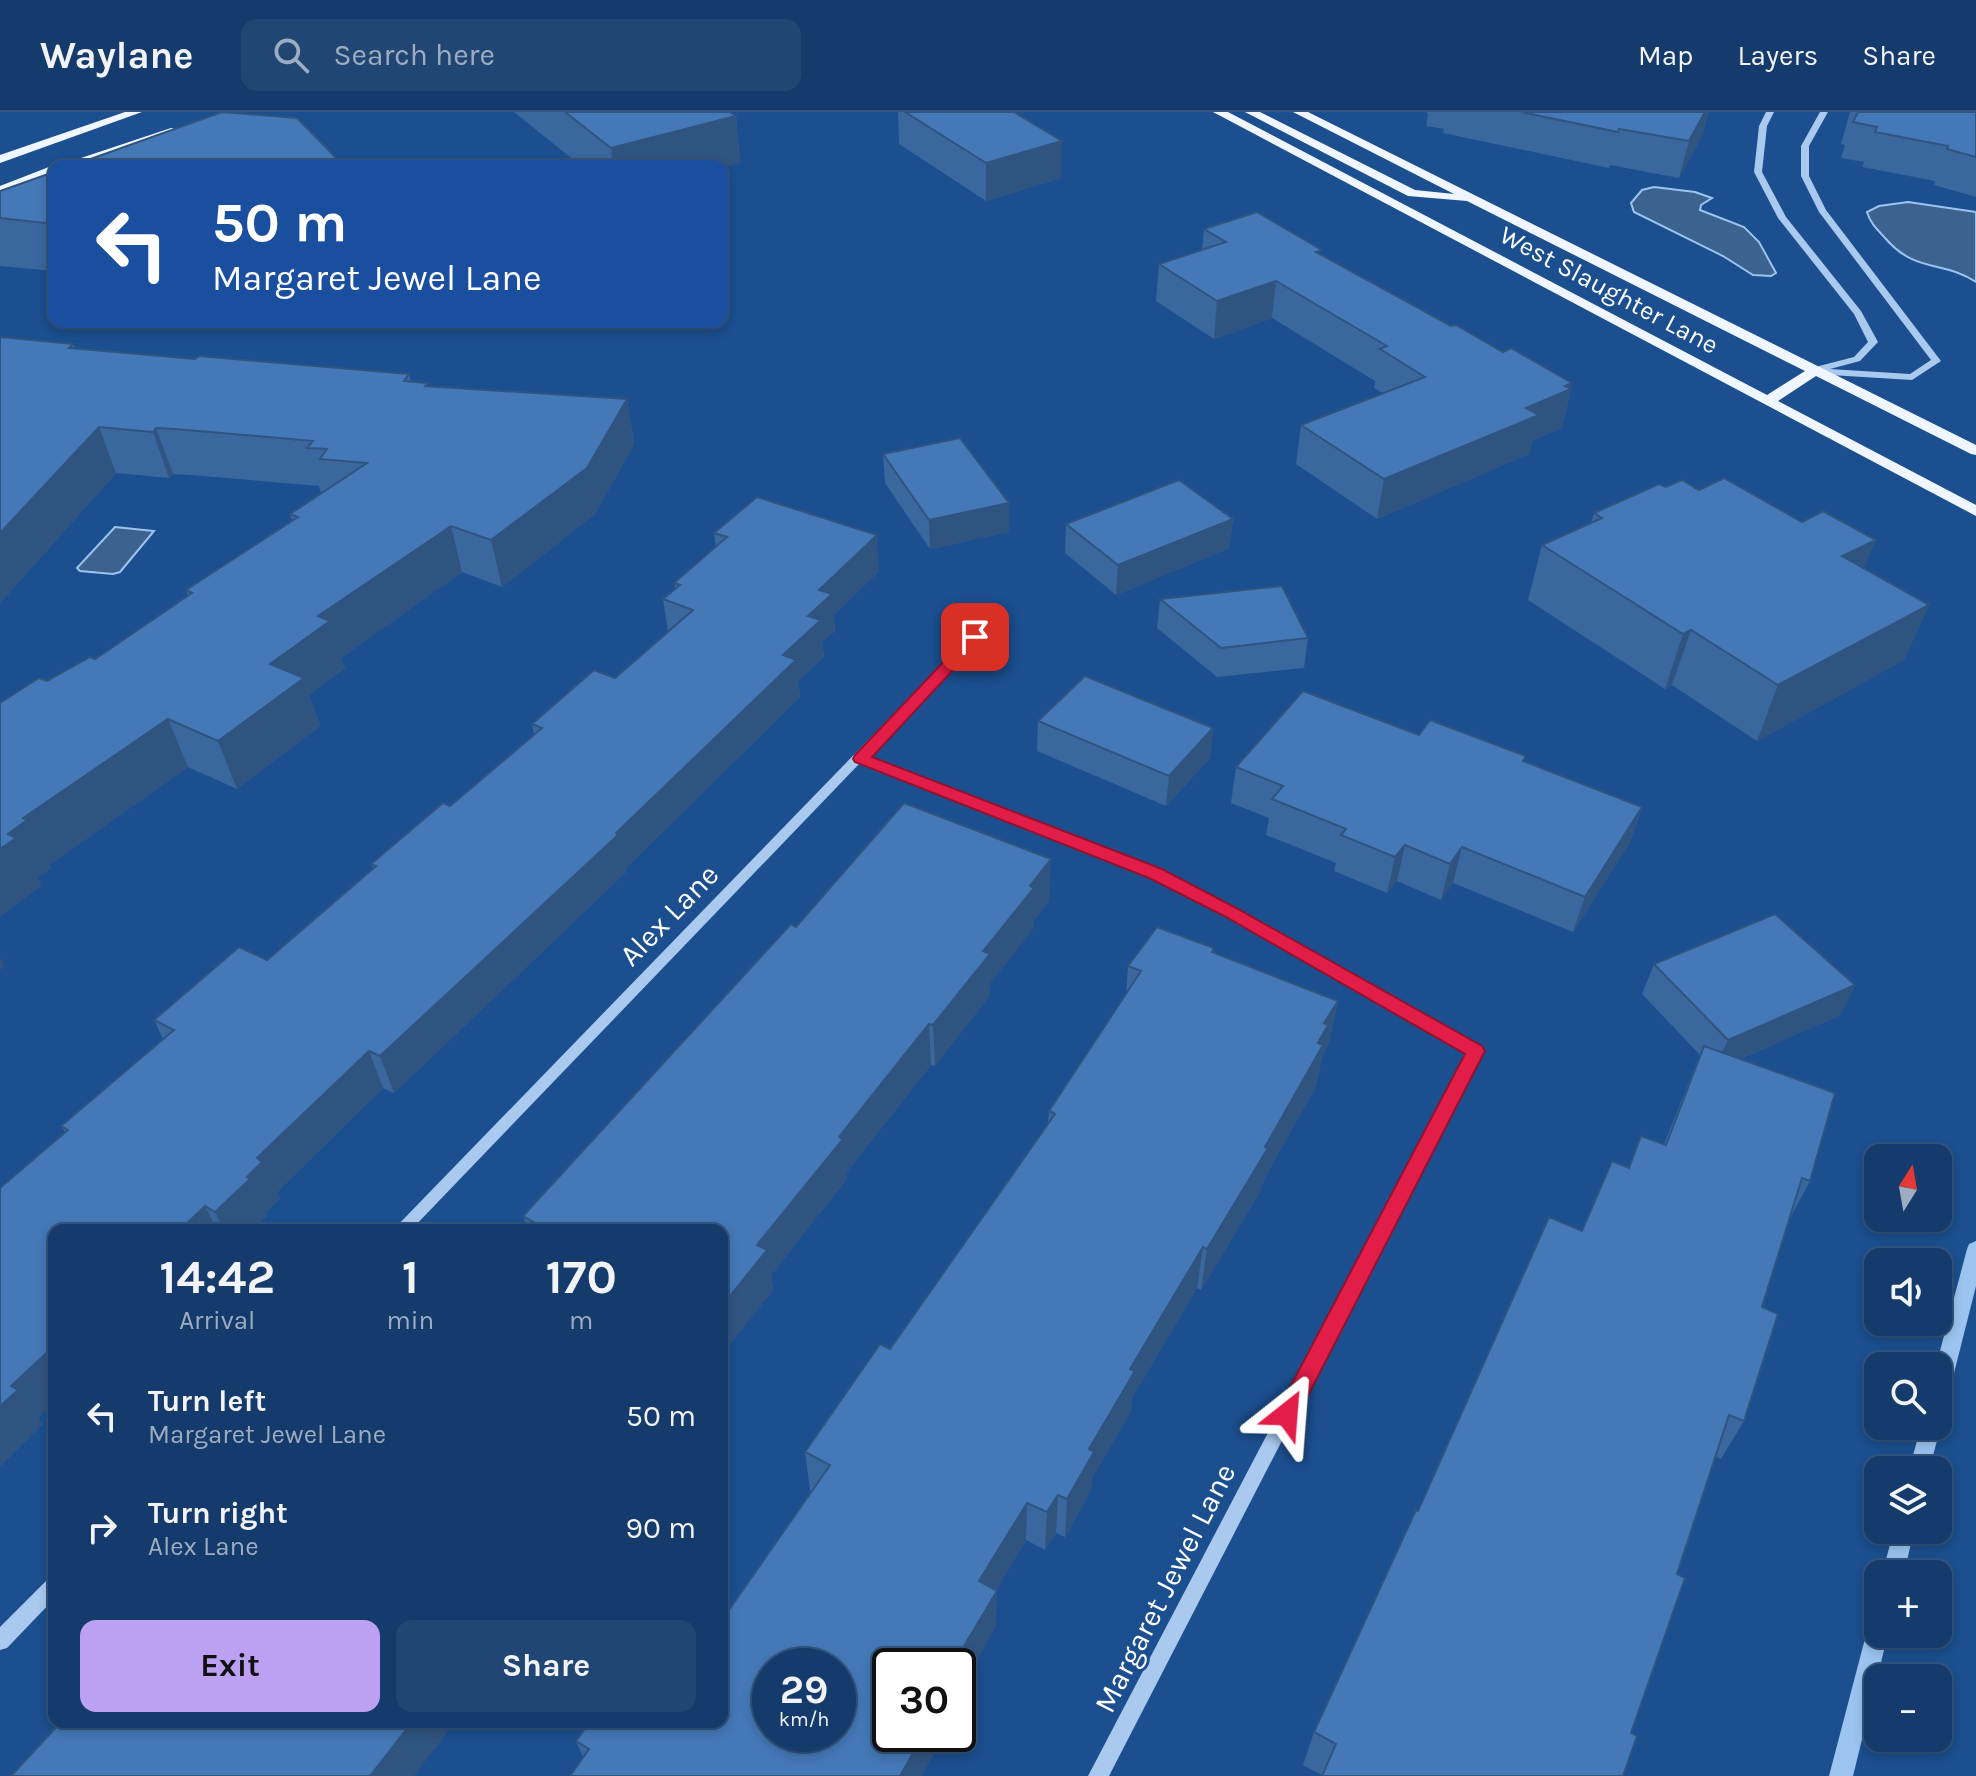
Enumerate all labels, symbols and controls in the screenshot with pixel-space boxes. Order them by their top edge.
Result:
search box [241,19,801,91]
text: Waylane [40,33,193,78]
icon: search [269,33,313,77]
text: Search here [333,37,495,73]
text: Map [1638,39,1693,72]
text: Layers [1737,39,1818,72]
text: Share [1862,39,1936,72]
text: 50 m [212,190,347,255]
icon: left [80,192,184,296]
street label: West Slaughter Lane [1494,219,1724,361]
text: Margaret Jewel Lane [212,257,542,299]
pin [941,603,1009,671]
icon: arrive [953,615,997,659]
street label: Alex Lane [612,857,726,973]
north arrow [1864,1144,1952,1232]
map controls [1864,1144,1952,1752]
button: sound [1864,1248,1952,1336]
text: 14:42 [159,1249,275,1305]
text: 1 [402,1249,419,1305]
text: 170 [545,1249,617,1305]
text: Arrival [179,1305,255,1336]
text: min [387,1305,434,1336]
text: m [569,1305,593,1336]
button: search [1864,1352,1952,1440]
position arrow [1245,1372,1329,1456]
text: Turn left [148,1383,266,1419]
icon: left [80,1394,124,1438]
text: 50 m [626,1398,696,1434]
text: Margaret Jewel Lane [148,1419,386,1450]
button: layers [1864,1456,1952,1544]
street label: Margaret Jewel Lane [1087,1457,1243,1719]
text: Turn right [148,1495,288,1531]
icon: right [80,1506,124,1550]
text: 90 m [626,1510,696,1546]
text: Alex Lane [148,1531,259,1562]
button: + [1864,1560,1952,1648]
button: Exit [80,1620,380,1712]
button: Share [396,1620,696,1712]
speed limit sign: 30 [872,1648,976,1752]
button: − [1864,1664,1952,1752]
text: 29 [780,1666,828,1713]
text: km/h [779,1708,829,1731]

